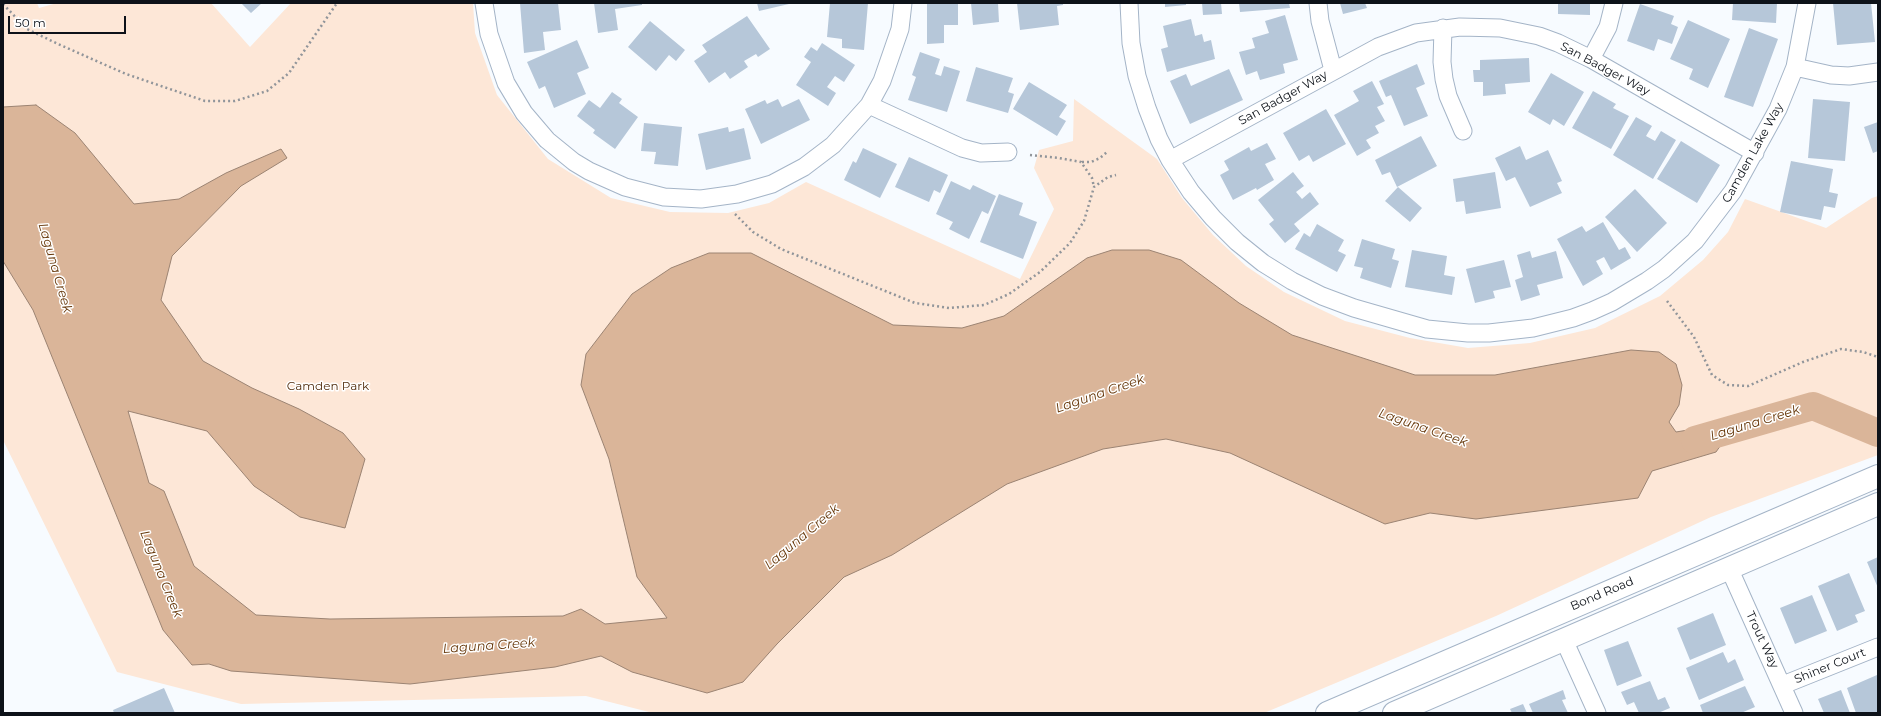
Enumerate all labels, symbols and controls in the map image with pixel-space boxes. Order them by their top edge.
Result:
scale bar [10,8,128,34]
text: 50 m [15,15,46,30]
street label: San Badger Way [1558,39,1652,99]
street label: San Badger Way [1236,68,1330,128]
street label: Camden Lake Way [1719,100,1787,206]
water label: Laguna Creek [35,221,75,315]
water label: Laguna Creek [1054,372,1146,416]
park label: Camden Park [287,379,369,393]
water label: Laguna Creek [1708,402,1802,444]
water label: Laguna Creek [1377,406,1469,450]
water label: Laguna Creek [761,501,843,573]
water label: Laguna Creek [136,528,186,620]
street label: Bond Road [1568,574,1636,614]
street label: Trout Way [1743,609,1781,671]
water label: Laguna Creek [442,635,536,657]
street label: Shiner Court [1792,645,1868,687]

